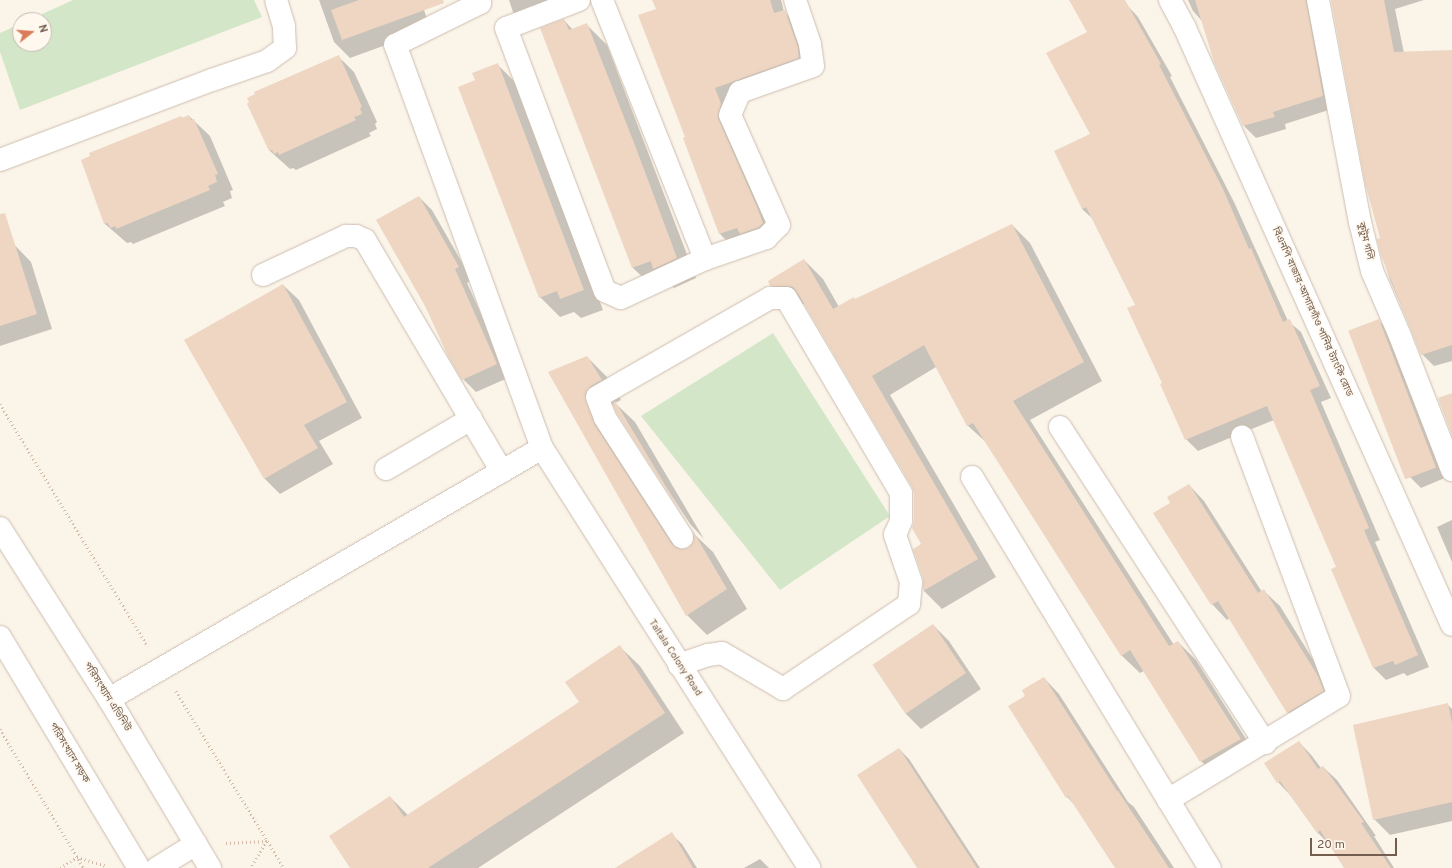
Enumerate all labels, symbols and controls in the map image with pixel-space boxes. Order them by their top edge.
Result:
north arrow [12,12,52,52]
text: N [35,23,50,35]
street label: কুটুম গলি [1355,221,1375,261]
street label: বিএনপি বাজার-আগারগাঁও পানির ট্যাংকি রোড [1269,226,1355,398]
street label: Taltala Colony Road [646,617,704,699]
street label: পরিসংখ্যান এভিনিউ [81,660,133,734]
street label: পরিসংখ্যান সড়ক [46,721,92,785]
scale bar [1312,830,1399,856]
text: 20 m [1317,837,1345,853]

